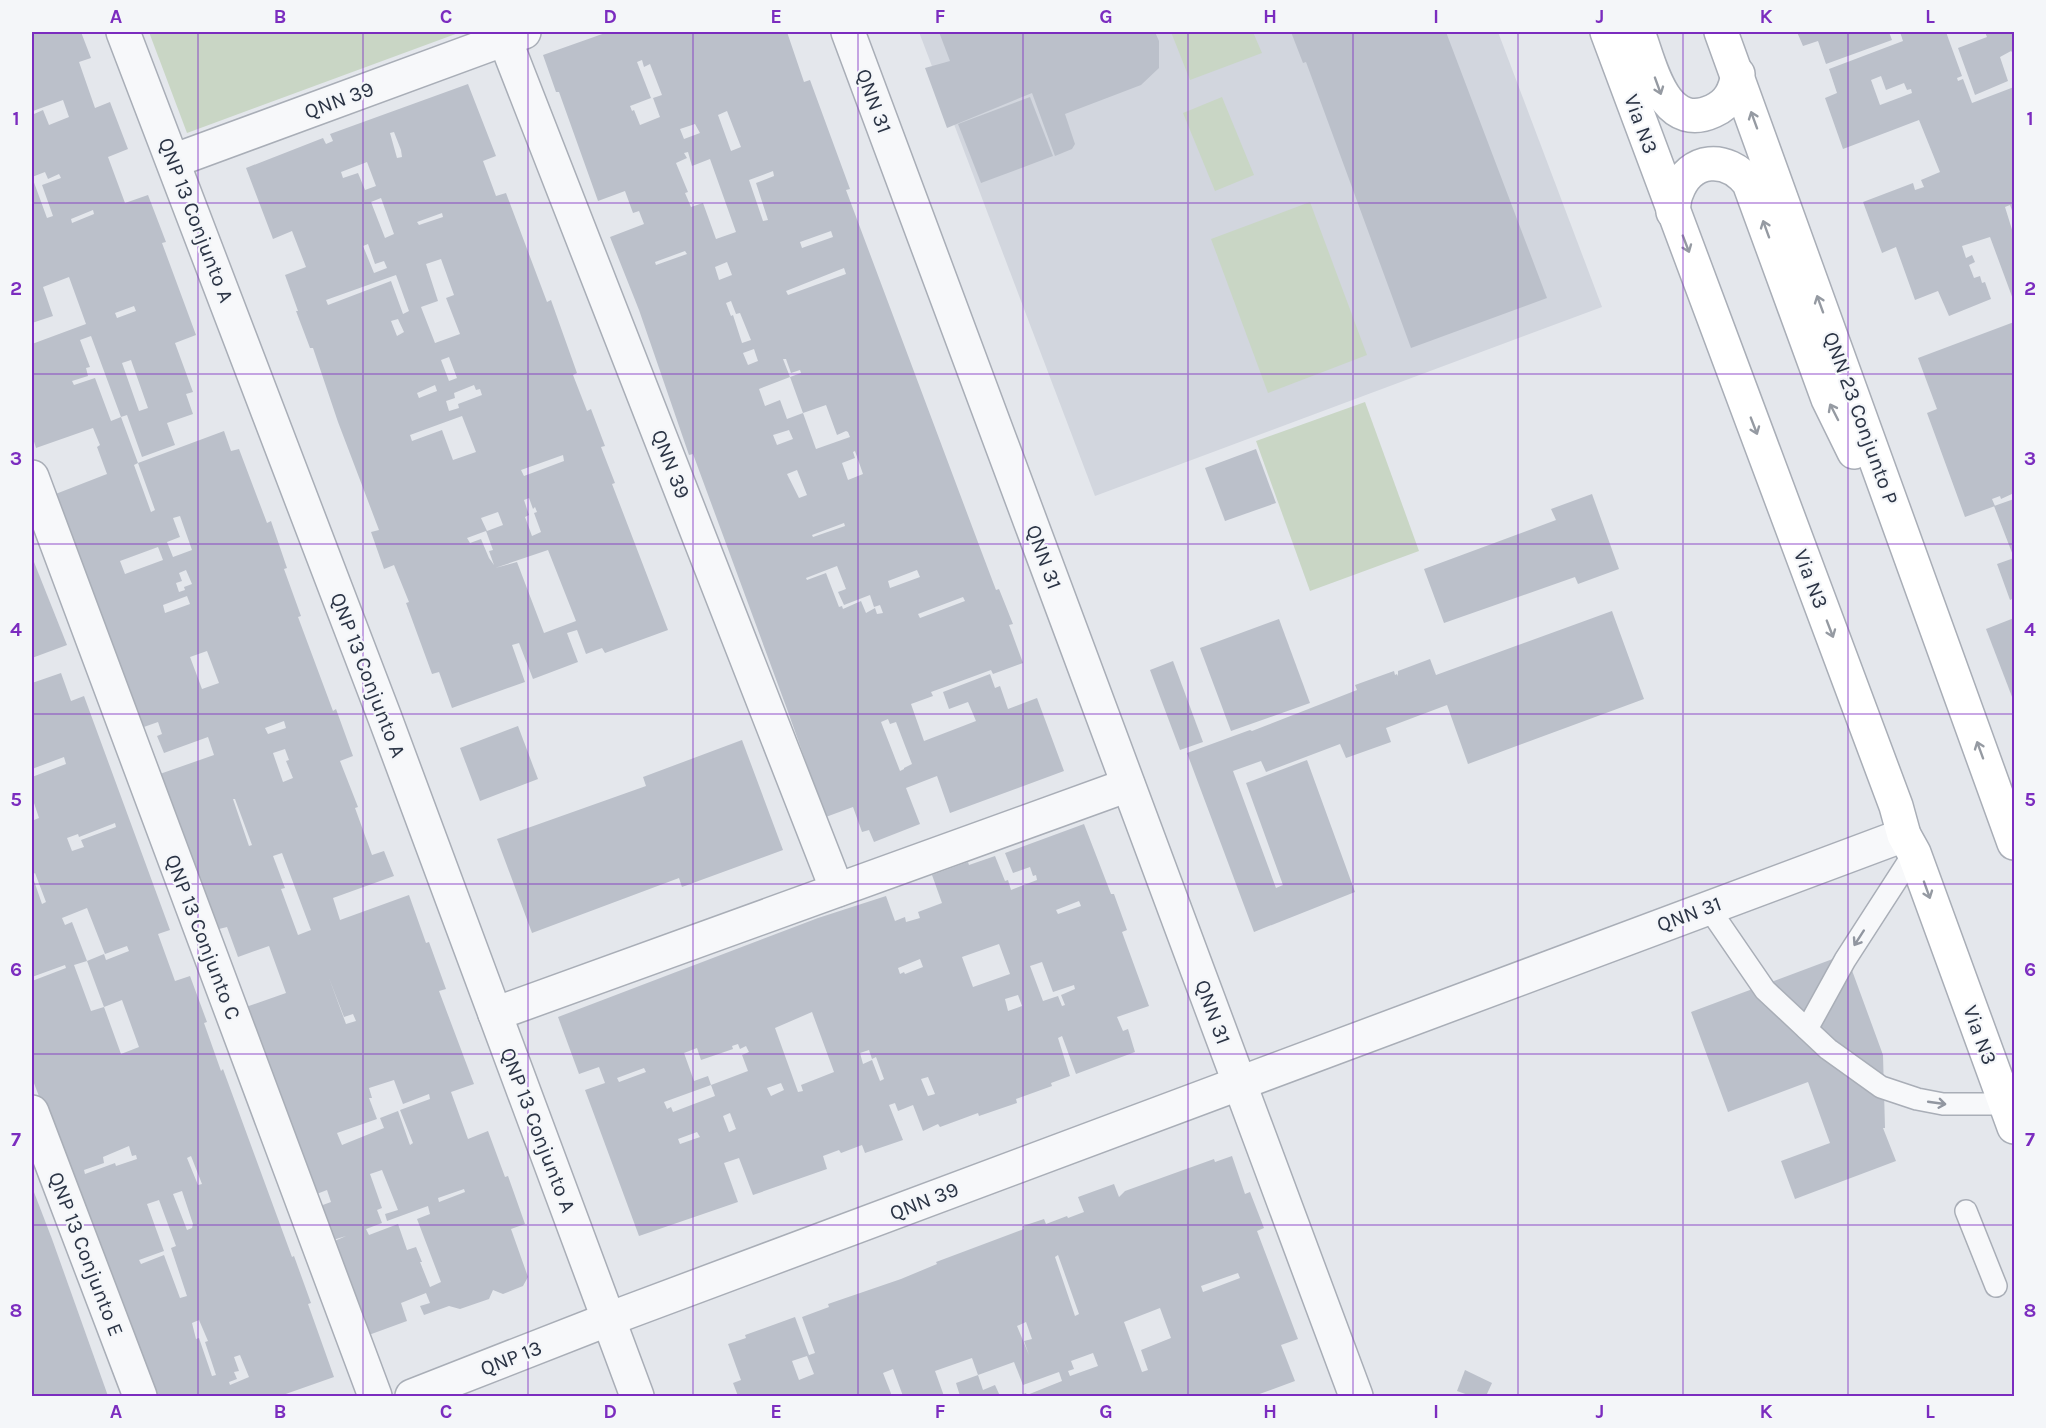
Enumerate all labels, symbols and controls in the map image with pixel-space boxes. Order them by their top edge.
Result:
text: A [110,5,123,28]
text: B [274,5,286,28]
text: C [440,5,452,28]
text: D [603,5,617,28]
text: E [770,5,782,28]
text: F [935,5,946,28]
text: G [1099,5,1113,28]
text: H [1263,5,1277,28]
text: I [1433,5,1439,28]
text: J [1596,5,1604,28]
text: K [1759,5,1773,28]
text: L [1925,5,1935,28]
street label: QNN 31 [851,66,897,136]
street label: QNN 39 [301,76,377,124]
one-way arrow [1654,77,1665,95]
street label: Via N3 [1619,91,1663,157]
text: 1 [12,107,20,130]
text: 1 [2026,107,2034,130]
one-way arrow [1748,112,1759,130]
street label: QNP 13 Conjunto A [154,134,238,306]
one-way arrow [1759,221,1770,239]
one-way arrow [1681,234,1692,253]
text: 2 [10,277,22,300]
text: 2 [2024,277,2036,300]
one-way arrow [1813,295,1824,314]
street label: QNN 23 Conjunto P [1819,328,1903,508]
one-way arrow [1828,404,1840,421]
one-way arrow [1749,417,1760,435]
street label: QNN 39 [647,426,695,502]
text: 3 [10,447,22,470]
text: 3 [2024,447,2036,470]
street label: QNN 31 [1021,522,1067,592]
street label: Via N3 [1789,546,1833,612]
street label: QNP 13 Conjunto A [326,589,410,761]
text: 4 [10,618,22,641]
text: 4 [2024,618,2036,641]
one-way arrow [1825,619,1836,638]
one-way arrow [1974,741,1985,760]
text: 5 [10,788,22,811]
text: 5 [2024,788,2036,811]
street label: QNP 13 Conjunto C [160,851,246,1023]
one-way arrow [1922,880,1933,899]
street label: QNN 31 [1654,891,1724,937]
one-way arrow [1853,929,1865,946]
text: 6 [10,958,22,981]
text: 6 [2024,958,2036,981]
street label: QNN 31 [1190,977,1236,1047]
street label: Via N3 [1958,1002,2002,1068]
street label: QNP 13 Conjunto A [496,1044,580,1216]
one-way arrow [1927,1097,1946,1108]
text: 7 [11,1128,21,1151]
text: 7 [2025,1128,2035,1151]
street label: QNP 13 Conjunto E [44,1168,128,1340]
street label: QNN 39 [886,1177,962,1225]
text: 8 [10,1299,22,1322]
text: 8 [2024,1299,2036,1322]
street label: QNP 13 [477,1335,545,1381]
text: A [110,1400,123,1423]
text: B [274,1400,286,1423]
text: C [440,1400,452,1423]
text: D [603,1400,617,1423]
text: E [770,1400,782,1423]
text: F [935,1400,946,1423]
text: G [1099,1400,1113,1423]
text: H [1263,1400,1277,1423]
text: I [1433,1400,1439,1423]
text: J [1596,1400,1604,1423]
text: K [1759,1400,1773,1423]
text: L [1925,1400,1935,1423]

